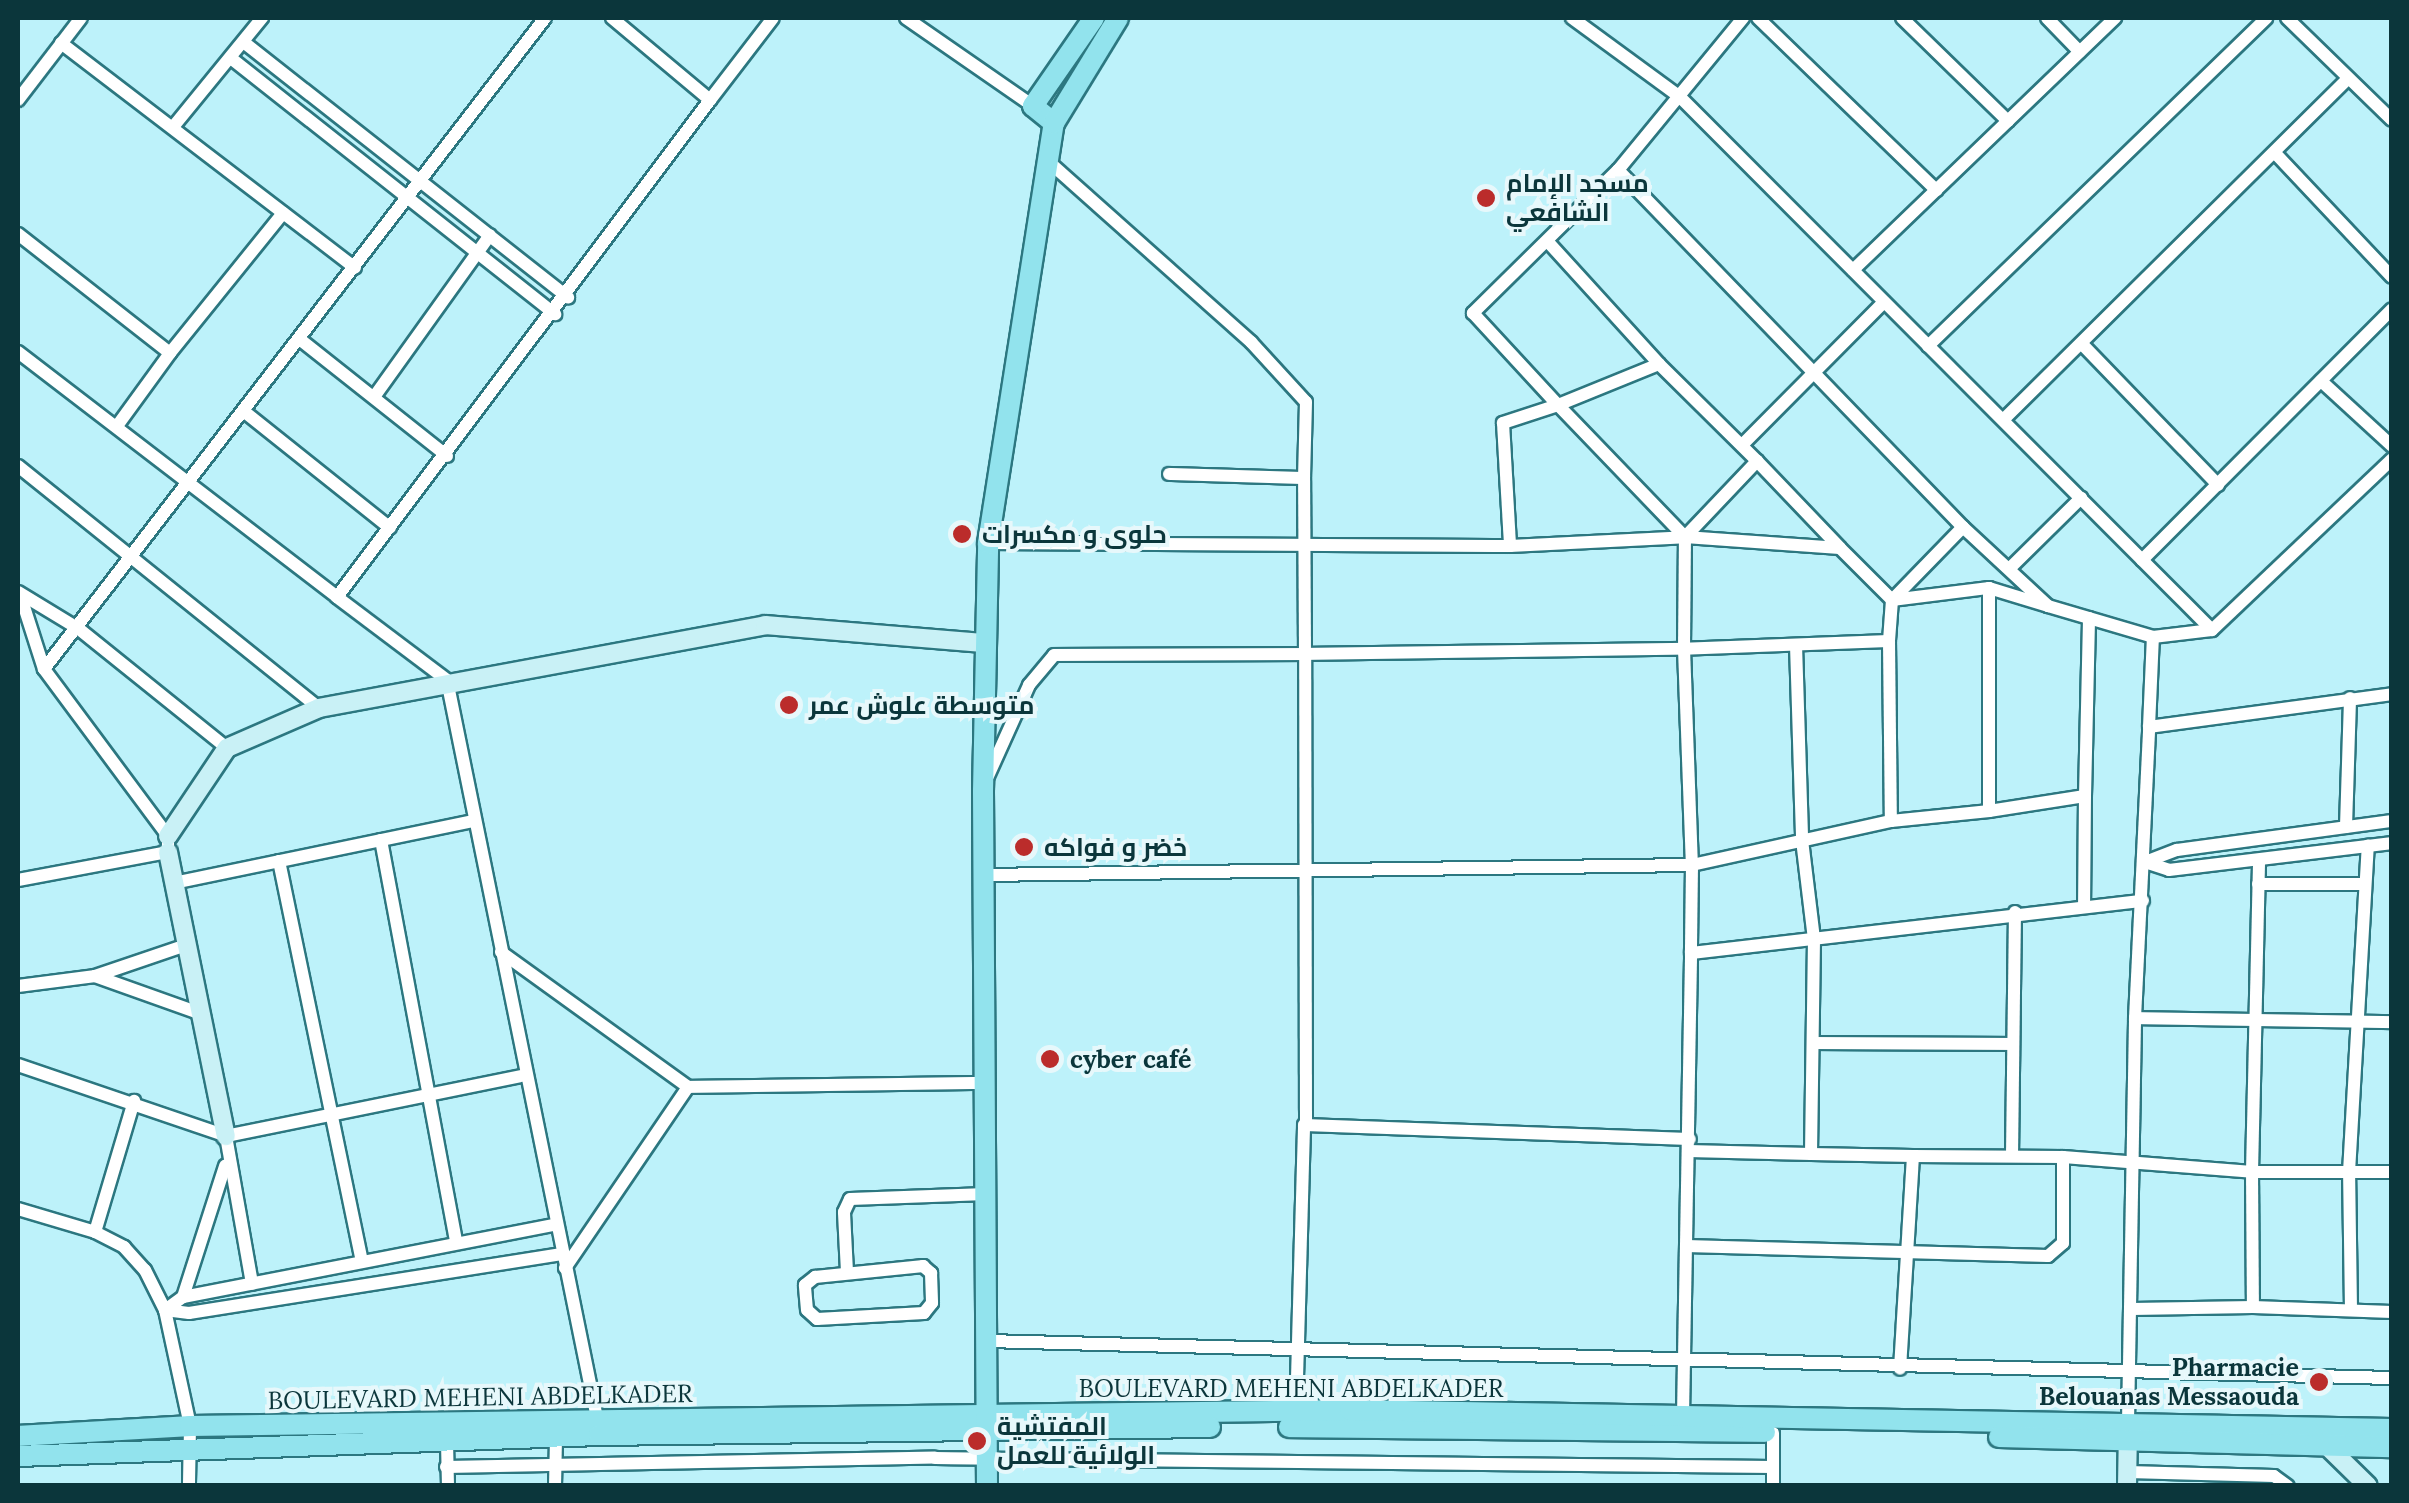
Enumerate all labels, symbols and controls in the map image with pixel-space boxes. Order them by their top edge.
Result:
place label: مسجد الإمام الشافعي [1506,169,1649,228]
marker: مسجد الإمام الشافعي [1475,187,1497,209]
place label: حلوى و مكسرات [982,519,1167,549]
marker: حلوى و مكسرات [951,523,973,545]
place label: متوسطة علوش عمر [809,690,1035,720]
marker: متوسطة علوش عمر [778,694,800,716]
place label: خضر و فواكه [1044,832,1187,862]
marker: خضر و فواكه [1013,836,1035,858]
place label: cyber café [1070,1044,1191,1074]
marker: cyber café [1039,1048,1061,1070]
place label: Pharmacie Belouanas Messaouda [2039,1353,2299,1412]
marker: Pharmacie Belouanas Messaouda [2308,1371,2330,1393]
street label: BOULEVARD MEHENI ABDELKADER [1078,1373,1504,1403]
street label: BOULEVARD MEHENI ABDELKADER [267,1378,693,1416]
place label: المفتشية الولائية للعمل [997,1412,1155,1471]
marker: المفتشية الولائية للعمل [966,1430,988,1452]

